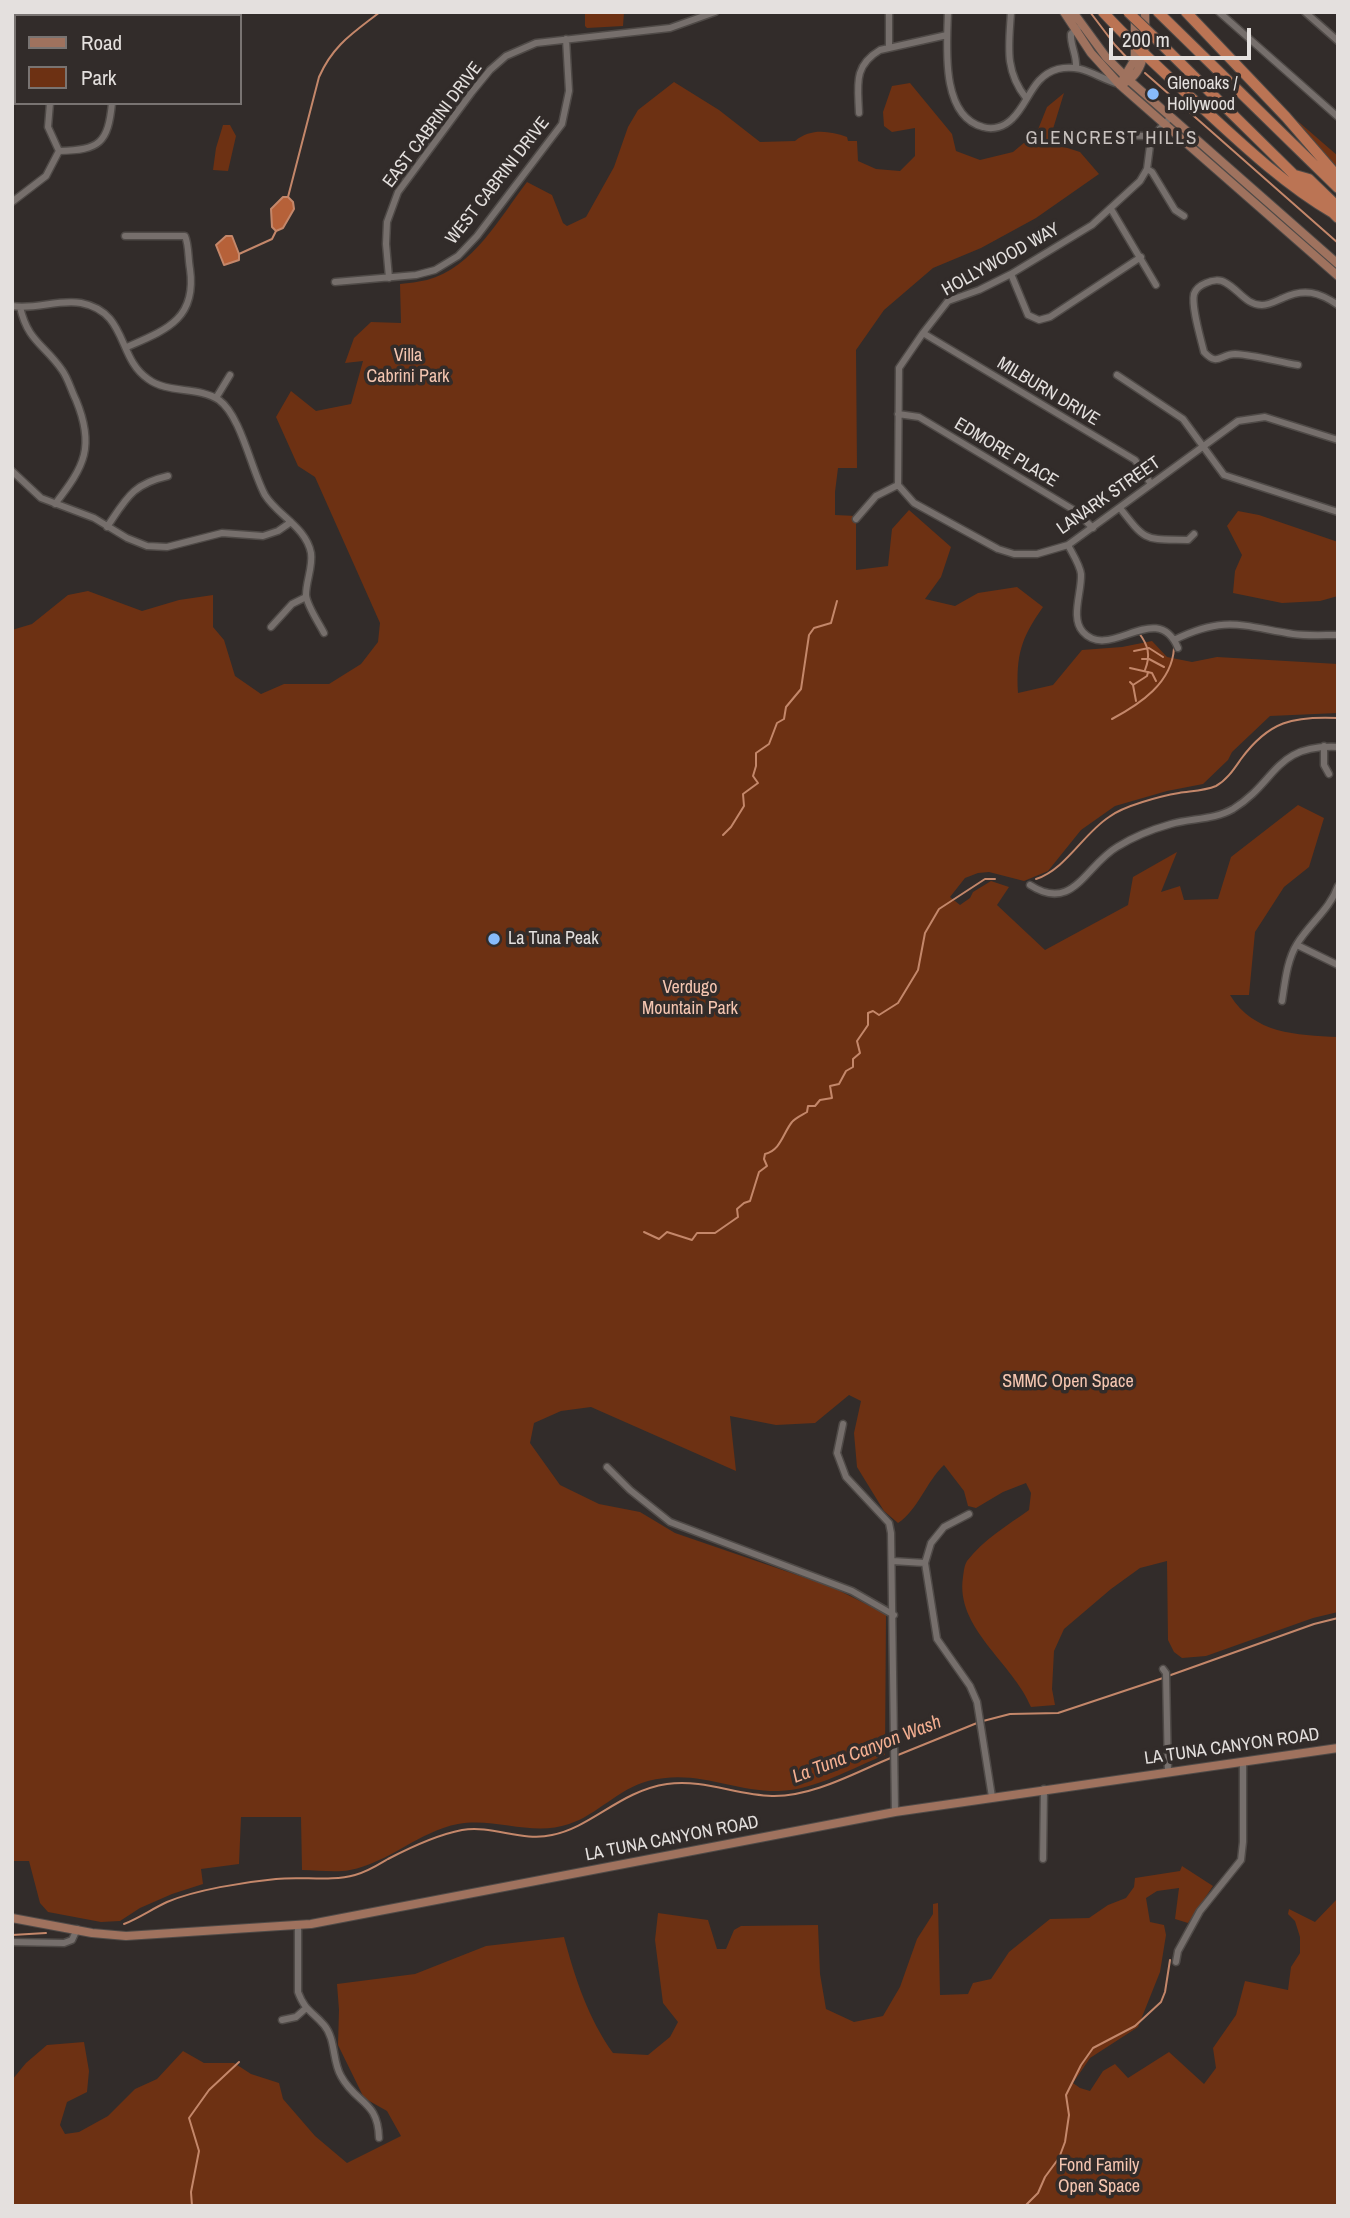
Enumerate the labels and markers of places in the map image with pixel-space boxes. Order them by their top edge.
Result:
place label: Glenoaks / Hollywood [1167,73,1238,116]
marker: Glenoaks / Hollywood [1145,86,1161,102]
place label: La Tuna Peak [508,928,599,950]
marker: La Tuna Peak [486,931,502,947]

